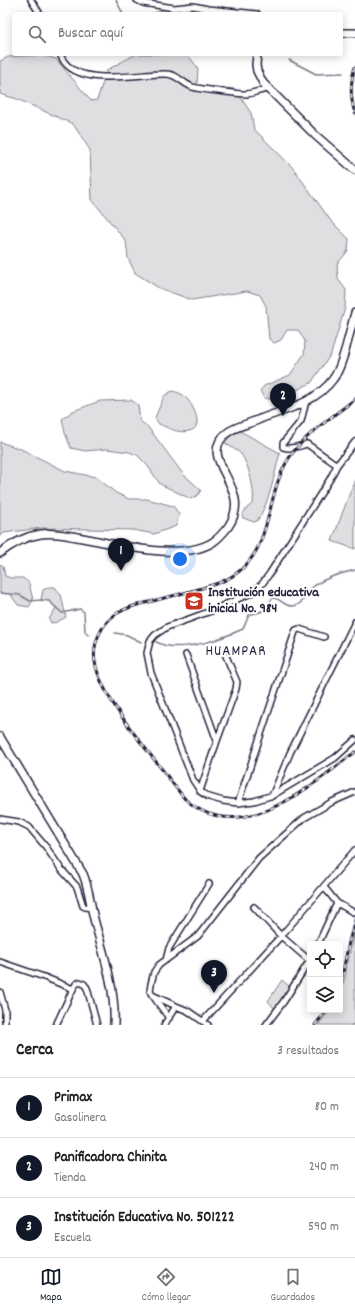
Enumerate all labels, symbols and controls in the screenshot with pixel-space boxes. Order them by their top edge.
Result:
search box [12,12,343,56]
icon: search [26,23,48,45]
text: Buscar aquí [58,23,123,45]
pin: 2 [270,383,296,416]
pin: 1 [108,538,134,571]
your location [170,549,190,569]
place label: Institución educativa inicial No. 984 [208,583,320,619]
school or university icon: Institución educativa inicial No. 984 [183,590,205,612]
district label: HUAMPAR [205,641,267,663]
map controls [307,941,343,1013]
button: locate [307,941,343,977]
pin: 3 [201,960,227,993]
button: layers [307,977,343,1013]
text: Cerca [16,1039,53,1063]
text: 3 resultados [277,1042,339,1061]
text: Primax [54,1087,92,1109]
text: 1 [28,1098,30,1117]
text: 80 m [315,1098,339,1117]
text: Gasolinera [54,1109,106,1128]
text: Panificadora Chinita [54,1147,167,1169]
text: 2 [26,1158,32,1177]
text: 240 m [309,1158,339,1177]
text: Tienda [54,1169,86,1188]
text: Institución Educativa No. 501222 [54,1207,234,1229]
text: 3 [26,1218,32,1237]
text: 590 m [308,1218,339,1237]
text: Escuela [54,1229,91,1248]
tab: Mapa [40,1266,62,1306]
tab: Cómo llegar [142,1266,191,1306]
tab: Guardados [271,1266,315,1306]

